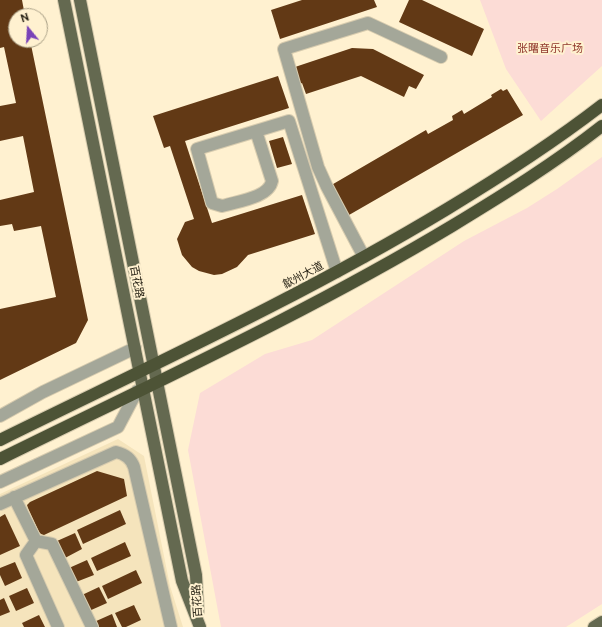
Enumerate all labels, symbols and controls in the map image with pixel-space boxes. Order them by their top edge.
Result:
north arrow [8,8,48,48]
text: N [19,11,30,25]
park label: 张曙音乐广场 [517,41,583,55]
street label: 歙州大道 [280,259,326,291]
street label: 百花路 [127,265,147,299]
street label: 百花路 [189,584,205,618]

